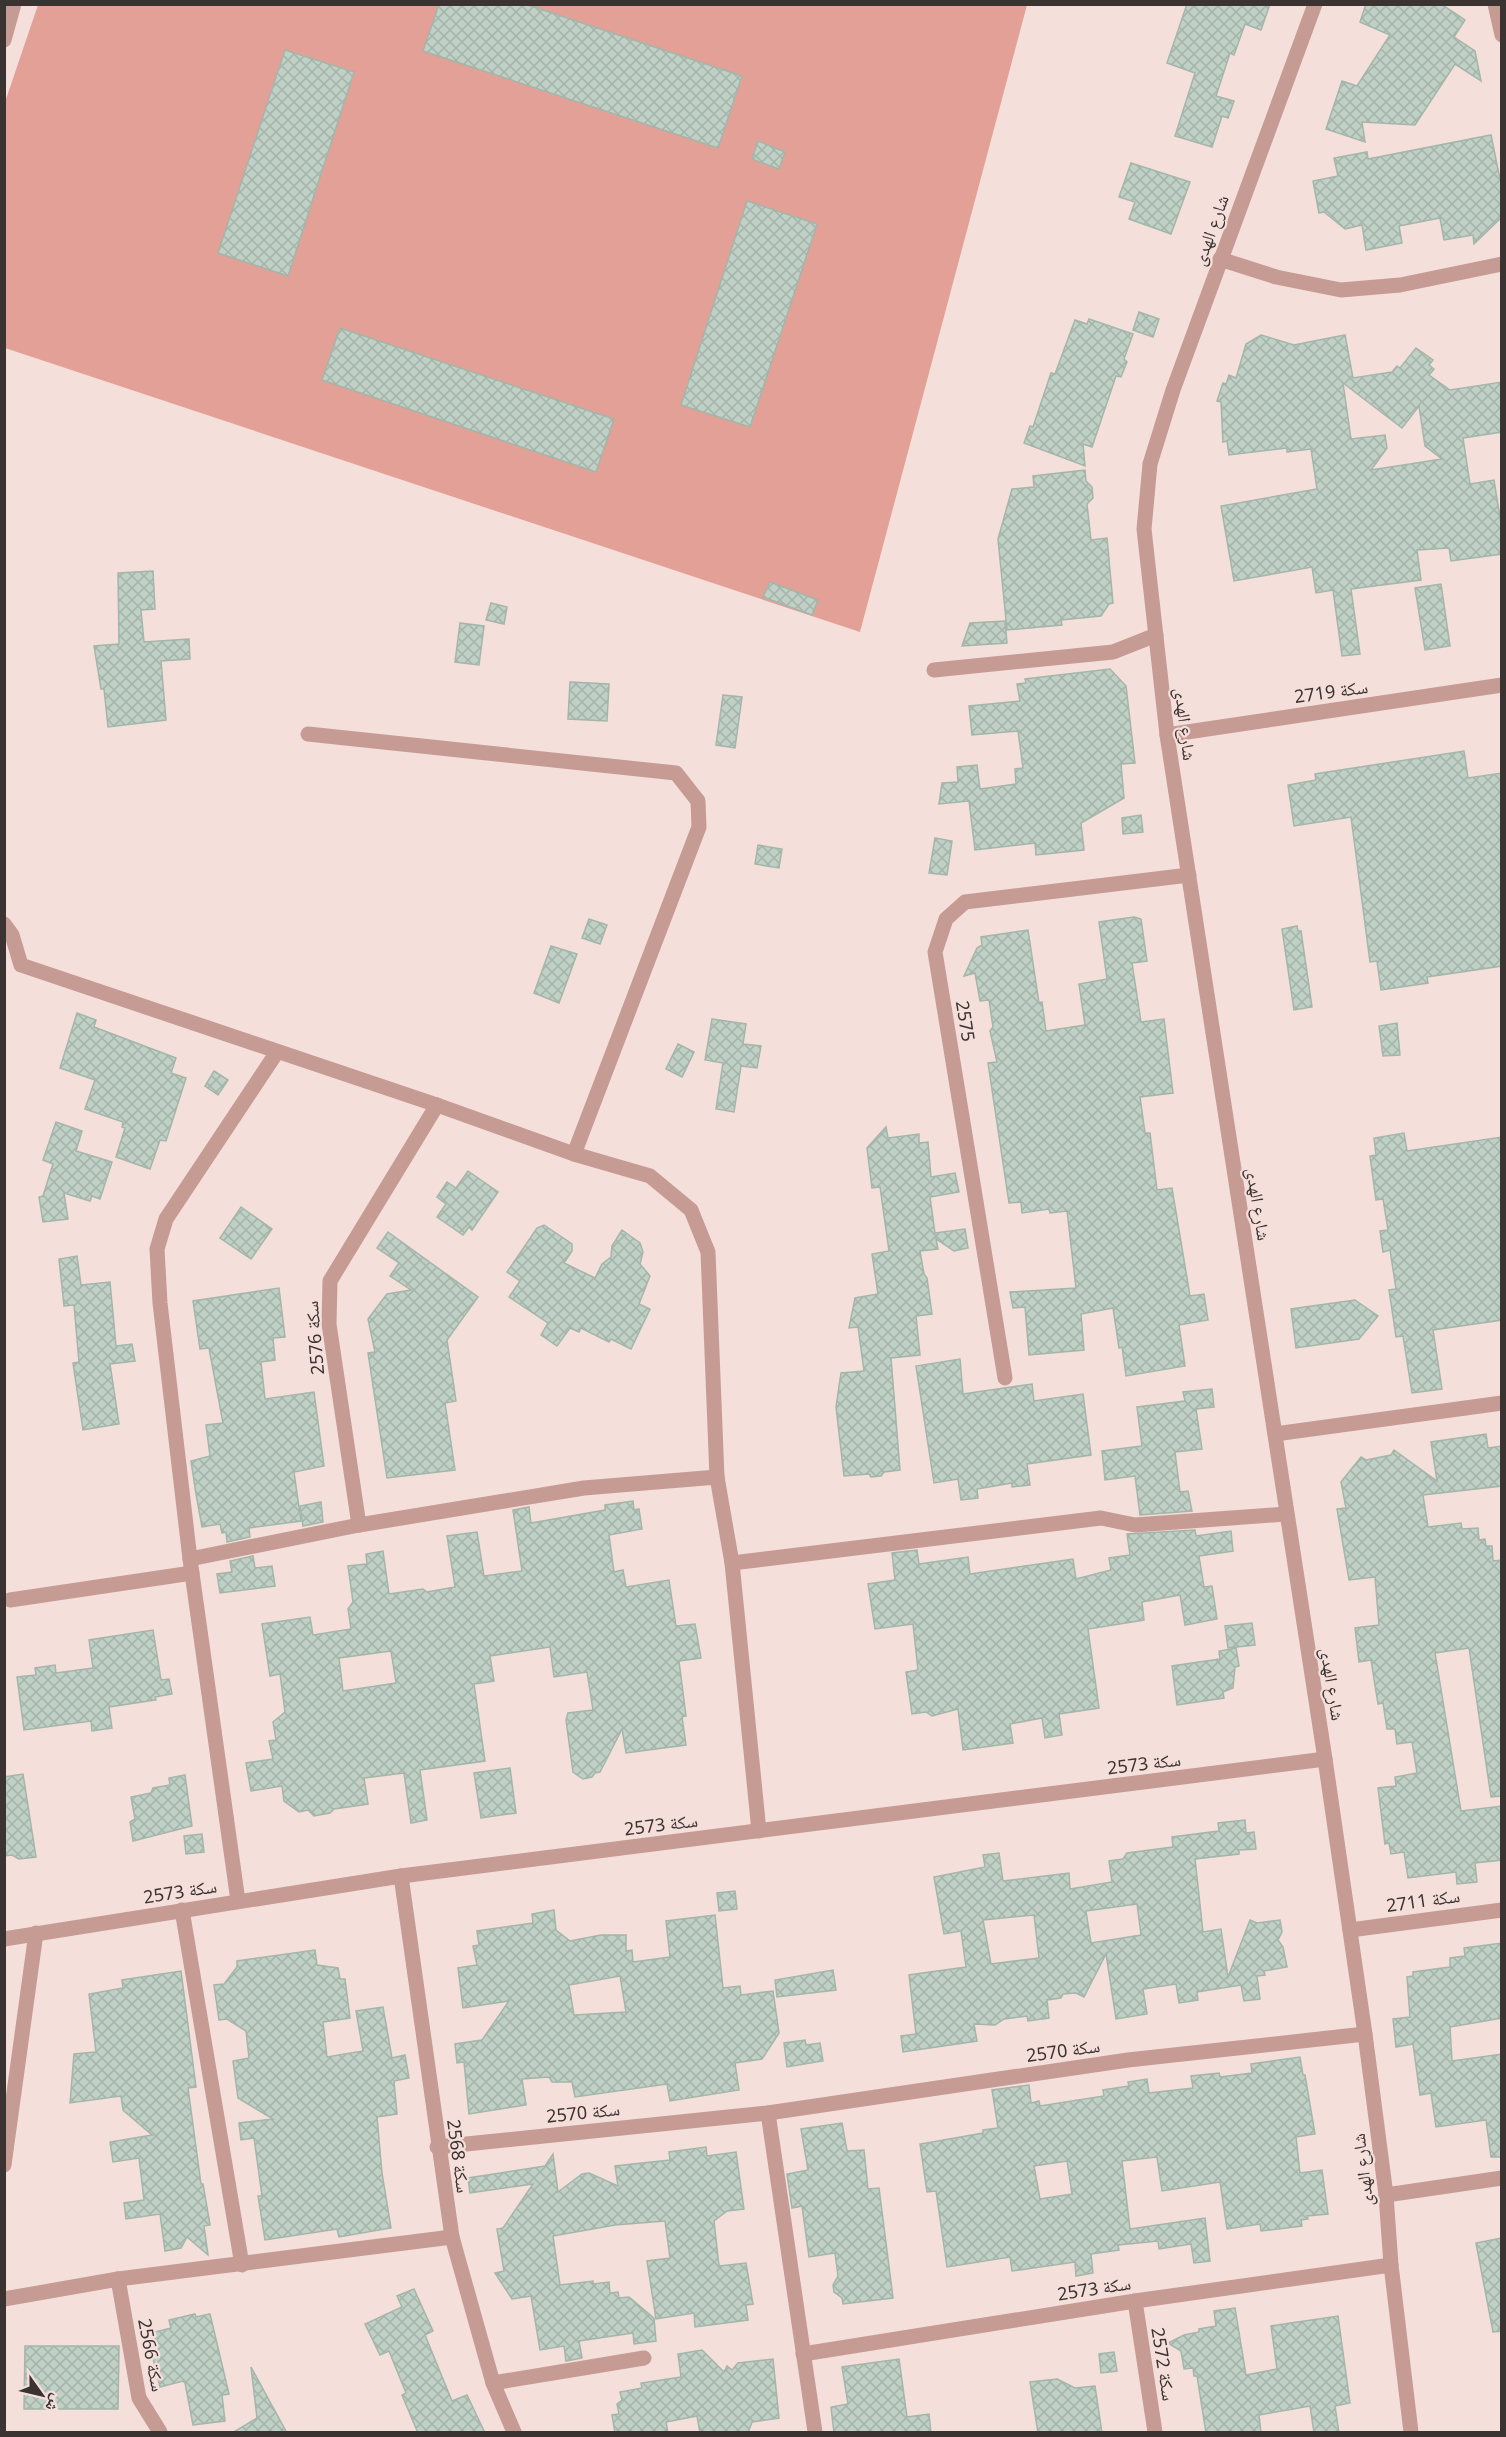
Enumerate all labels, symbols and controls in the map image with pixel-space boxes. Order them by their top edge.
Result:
street label: شارع الهدى [1186,191,1234,269]
street label: سكة 2719 [1293,674,1369,708]
street label: شارع الهدى [1170,686,1202,762]
street label: 2575 [951,999,981,1043]
street label: شارع الهدى [1241,1166,1277,1242]
street label: سكة 2576 [299,1300,329,1376]
street label: شارع الهدى [1315,1646,1351,1722]
street label: سكة 2573 [1106,1747,1182,1779]
street label: سكة 2573 [623,1808,699,1840]
street label: سكة 2573 [142,1873,218,1909]
street label: سكة 2711 [1385,1883,1461,1917]
street label: سكة 2570 [1025,2033,1101,2067]
street label: سكة 2570 [545,2096,621,2128]
street label: سكة 2568 [442,2118,476,2194]
street label: شارع الهدى [1346,2132,1378,2208]
street label: سكة 2573 [1056,2270,1132,2306]
street label: سكة 2566 [133,2316,171,2394]
street label: سكة 2572 [1146,2326,1182,2402]
north arrow [12,2365,72,2425]
text: ش [41,2390,68,2417]

